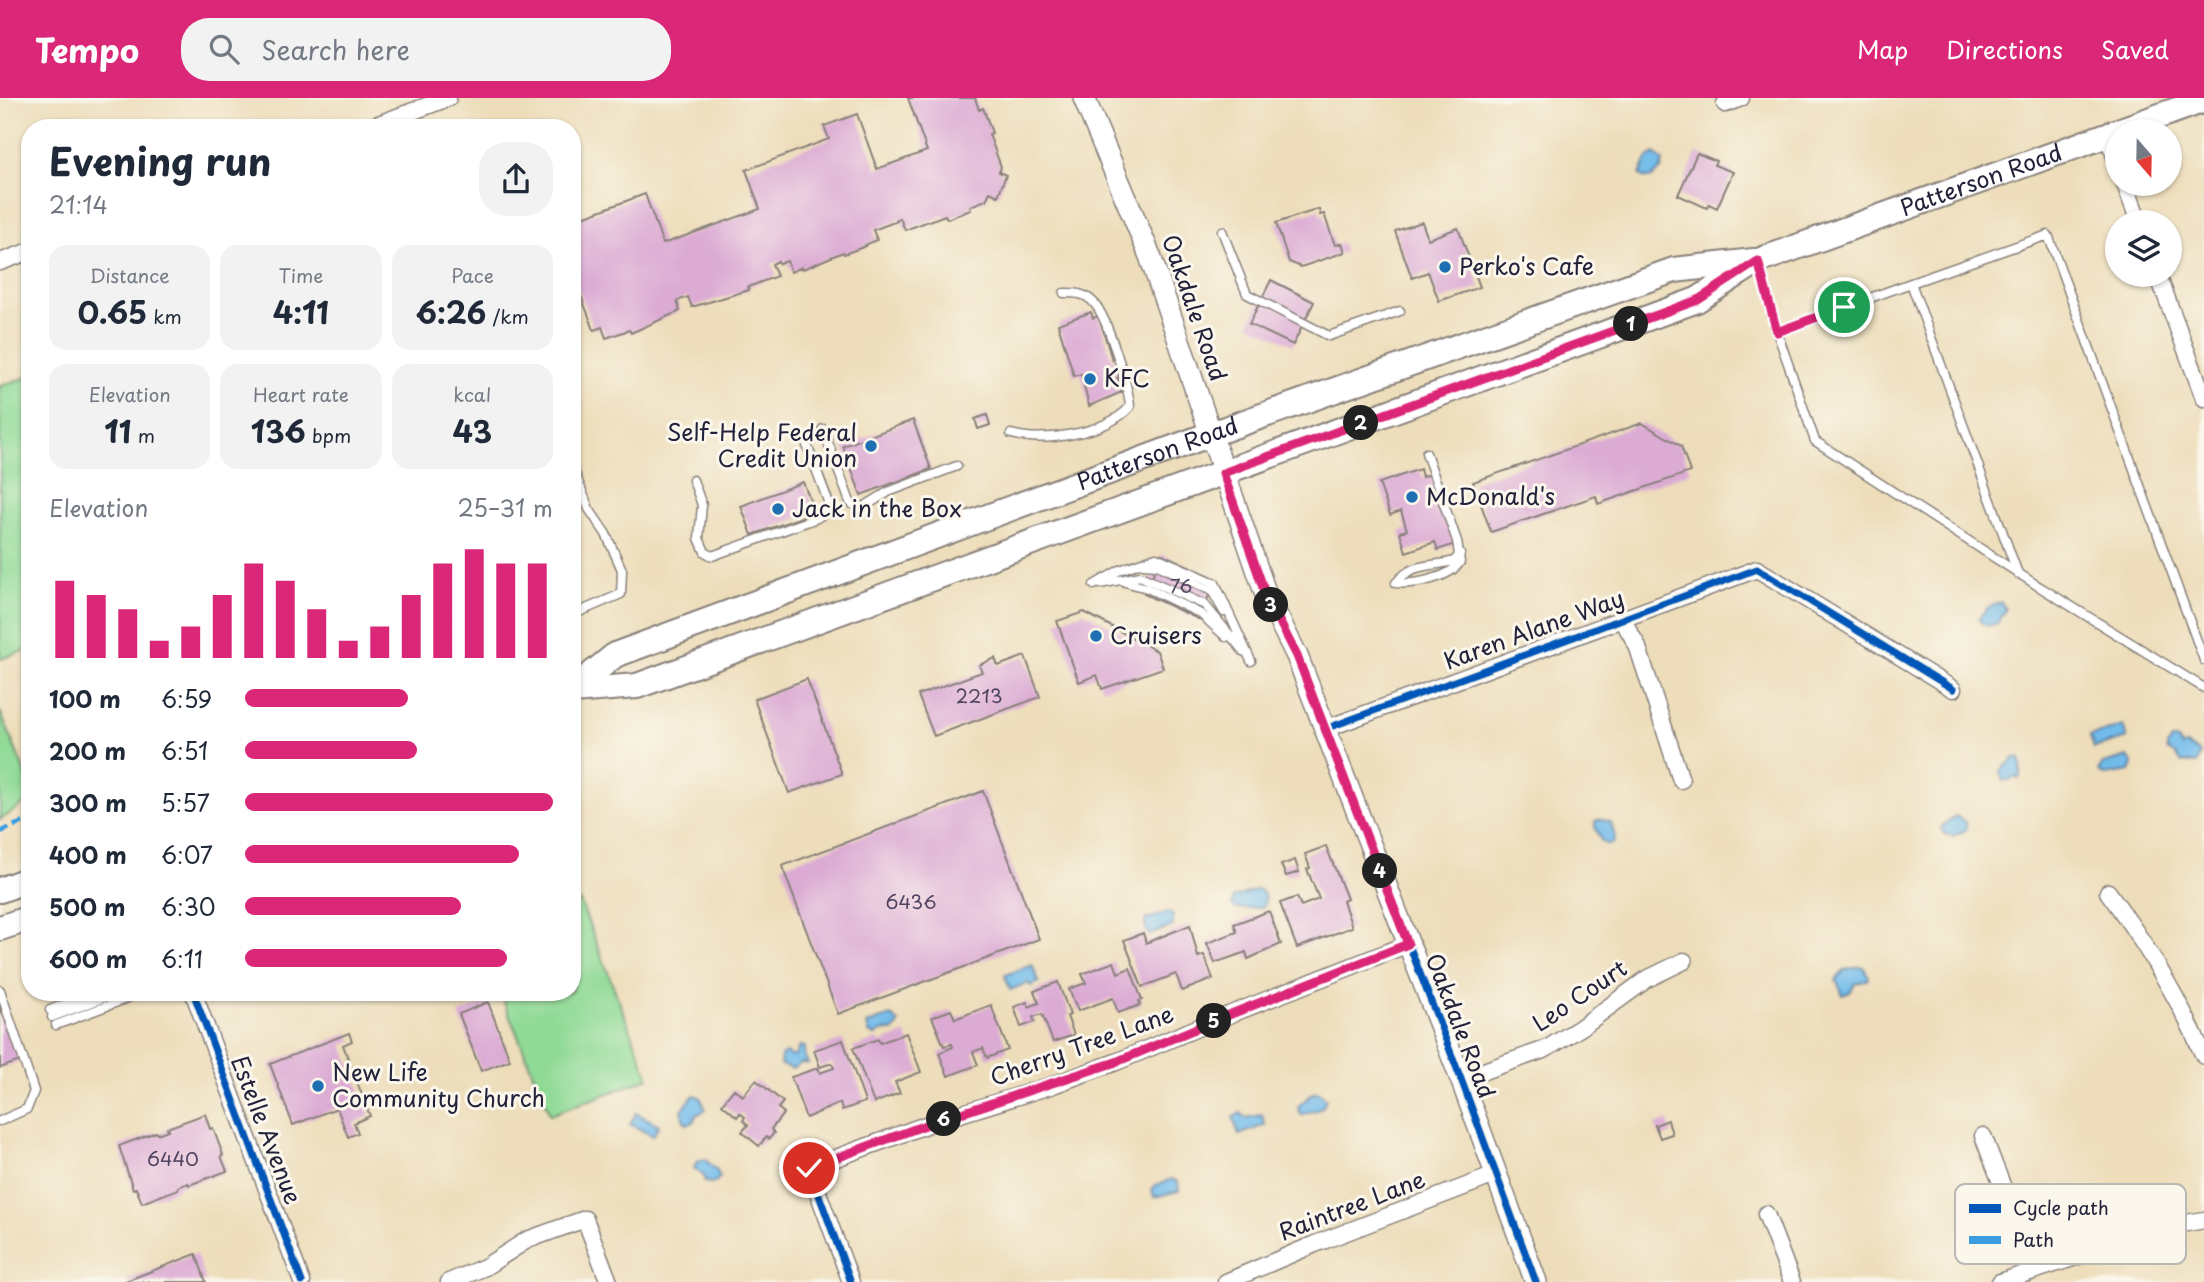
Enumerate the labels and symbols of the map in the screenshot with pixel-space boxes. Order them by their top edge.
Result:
north arrow [2105,119,2182,196]
street label: Patterson Road [1895,134,2066,224]
street label: Oakdale Road [1154,229,1237,386]
place label: Perko's Cafe [1459,248,1594,283]
marker: Perko's Cafe [1437,259,1453,275]
pin [1814,277,1874,337]
pin: 1 [1614,306,1648,342]
place label: KFC [1104,360,1150,395]
marker: KFC [1082,371,1098,387]
pin: 2 [1344,406,1378,440]
street label: Patterson Road [1071,407,1243,498]
place label: Self-Help Federal Credit Union [667,414,857,475]
marker: Self-Help Federal Credit Union [863,438,879,454]
place label: McDonald's [1426,478,1555,513]
marker: McDonald's [1404,489,1420,505]
place label: Jack in the Box [792,490,962,525]
marker: Jack in the Box [770,501,786,517]
house number: 76 [1170,571,1192,599]
street label: Karen Alane Way [1438,580,1629,677]
pin: 3 [1254,588,1288,622]
place label: Cruisers [1110,617,1202,652]
marker: Cruisers [1088,628,1104,644]
house number: 2213 [955,681,1003,709]
pin: 4 [1362,854,1398,888]
house number: 6436 [886,887,936,915]
street label: Oakdale Road [1418,948,1505,1103]
street label: Leo Court [1525,950,1634,1039]
street label: Cherry Tree Lane [985,995,1178,1094]
pin: 5 [1196,1004,1232,1038]
street label: Estelle Avenue [223,1050,312,1209]
place label: New Life Community Church [332,1054,545,1115]
marker: New Life Community Church [310,1078,326,1094]
pin: 6 [926,1102,962,1136]
pin [779,1138,839,1198]
house number: 6440 [147,1144,199,1172]
street label: Raintree Lane [1273,1161,1430,1249]
legend [1955,1184,2186,1264]
text: Cycle path [2013,1193,2109,1221]
text: Path [2013,1225,2054,1253]

